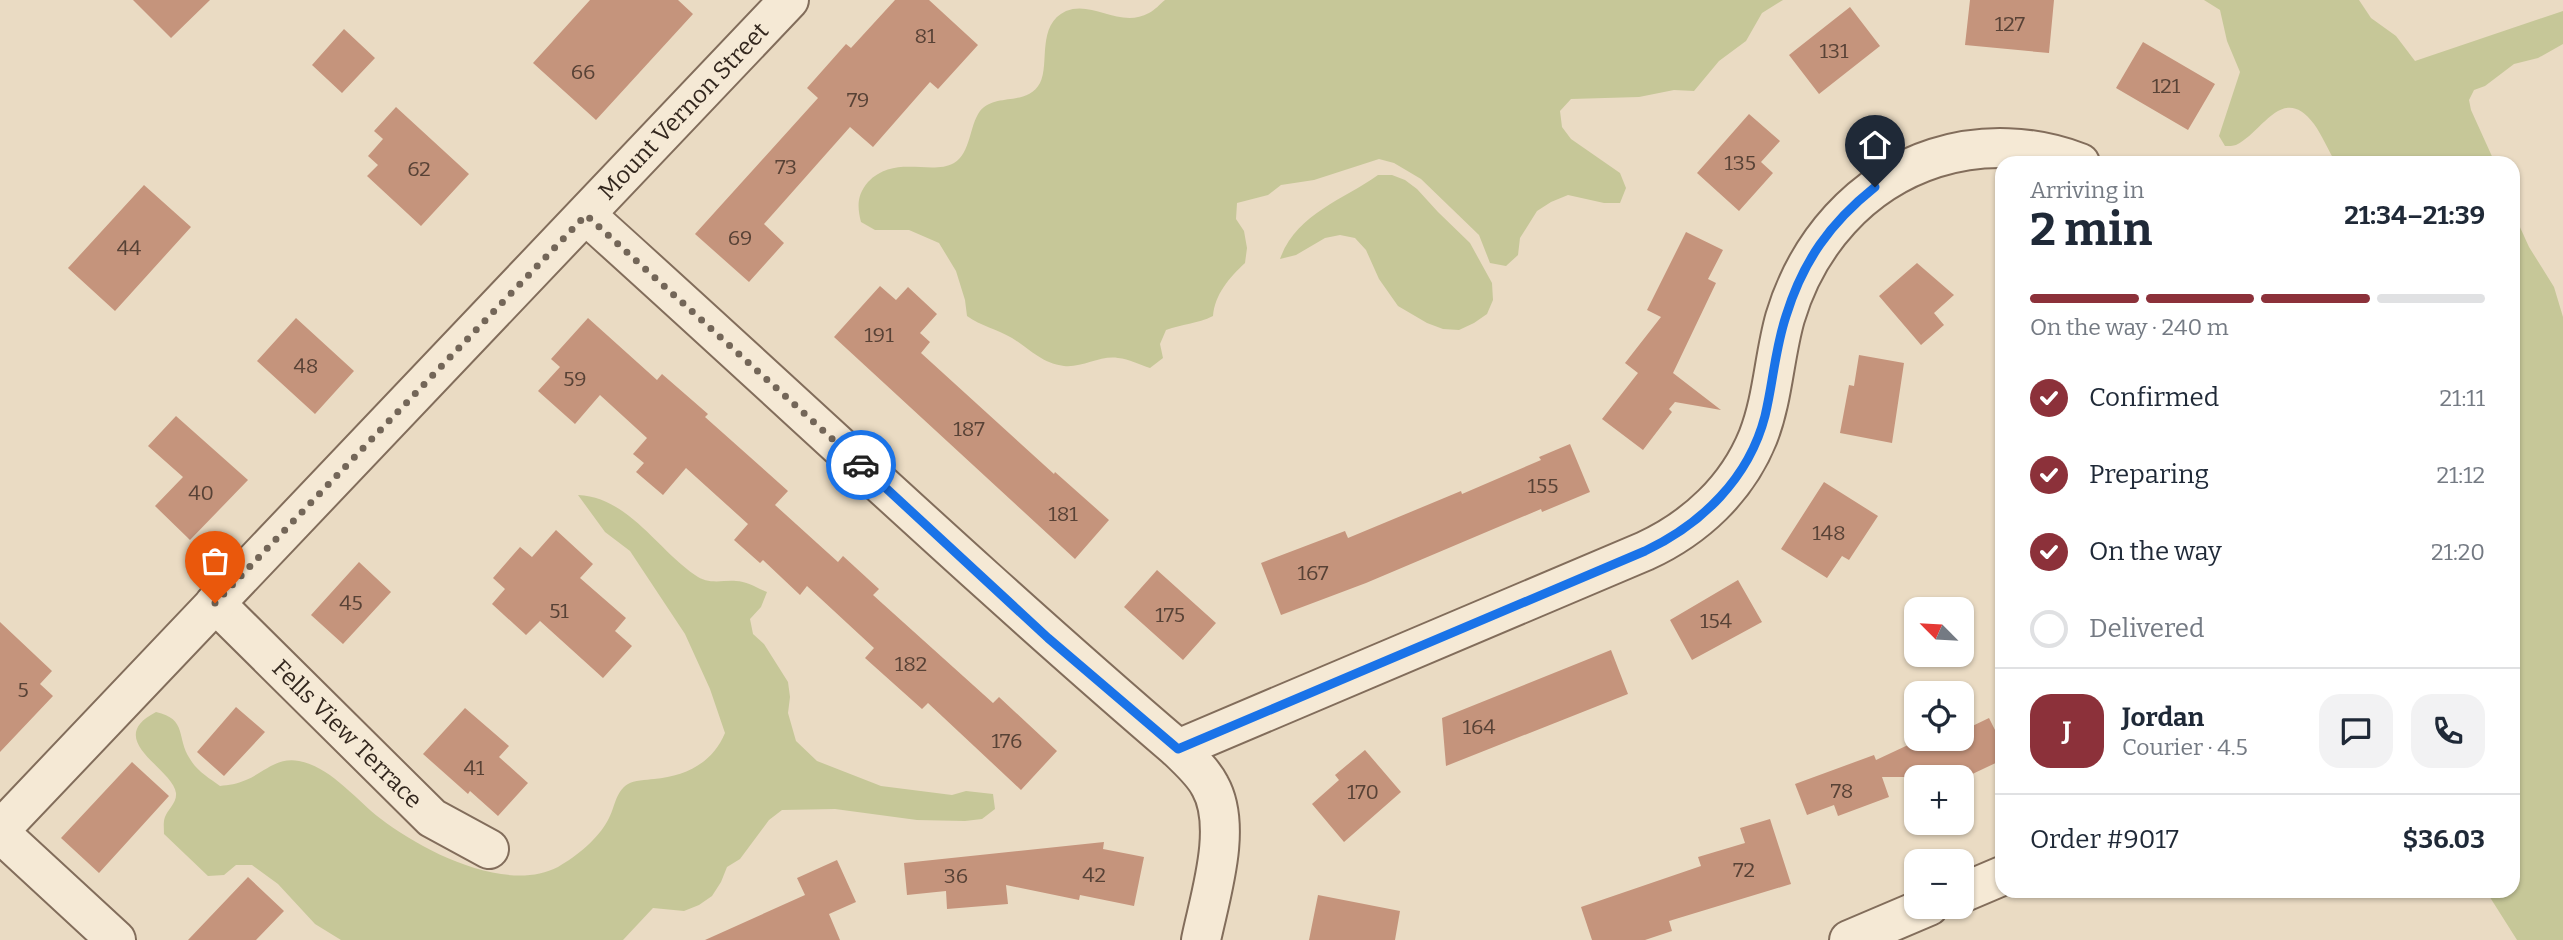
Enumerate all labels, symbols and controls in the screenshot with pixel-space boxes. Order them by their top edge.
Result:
house number: 127 [1995,11,2026,37]
street label: Mount Vernon Street [593,17,774,205]
house number: 81 [914,23,936,49]
house number: 131 [1819,38,1849,64]
house number: 66 [571,59,595,85]
house number: 121 [2152,73,2181,99]
house number: 79 [847,87,869,113]
pin [1845,115,1905,187]
icon: home [1856,126,1894,164]
house number: 135 [1724,150,1756,176]
house number: 73 [775,154,797,180]
house number: 62 [407,156,431,182]
text: Arriving in [2030,176,2144,204]
text: 21:34–21:39 [2344,200,2485,231]
text: 2 min [2030,202,2152,257]
house number: 69 [728,225,752,251]
house number: 44 [117,235,141,261]
text: On the way · 240 m [2030,313,2229,341]
house number: 191 [864,322,894,348]
house number: 48 [294,353,318,379]
house number: 59 [563,366,587,392]
icon: check [2030,379,2068,417]
text: Confirmed [2089,382,2219,413]
text: 21:11 [2440,384,2485,412]
house number: 187 [953,416,985,442]
courier [826,430,896,500]
icon: car [842,446,880,484]
icon: check [2030,456,2068,494]
text: Preparing [2089,459,2209,490]
text: 21:12 [2436,461,2485,489]
house number: 155 [1528,473,1558,499]
house number: 40 [188,480,214,506]
house number: 181 [1048,501,1078,527]
house number: 148 [1812,520,1846,546]
pin [185,531,245,603]
icon: check [2030,533,2068,571]
text: On the way [2089,536,2222,567]
text: 21:20 [2431,538,2485,566]
icon: bag [196,542,234,580]
house number: 167 [1297,560,1329,586]
house number: 45 [339,590,363,616]
north arrow [1904,597,1974,667]
map controls [1904,597,1974,919]
house number: 51 [549,598,569,624]
house number: 175 [1155,602,1185,628]
house number: 154 [1700,608,1732,634]
text: Delivered [2089,613,2204,644]
house number: 182 [895,651,927,677]
street label: Fells View Terrace [266,654,428,814]
house number: 5 [17,677,29,703]
button: locate [1904,681,1974,751]
button: chat [2319,694,2393,768]
button: phone [2411,694,2485,768]
text: Jordan [2122,702,2204,733]
house number: 164 [1462,714,1496,740]
text: J [2063,716,2071,747]
house number: 176 [992,728,1022,754]
text: Courier · 4.5 [2122,733,2248,761]
house number: 41 [464,755,485,781]
button: + [1904,765,1974,835]
house number: 78 [1831,778,1853,804]
house number: 170 [1347,779,1379,805]
text: Order #9017 [2030,824,2179,855]
text: $36.03 [2403,824,2485,855]
button: − [1904,849,1974,919]
house number: 72 [1733,857,1755,883]
house number: 42 [1082,862,1106,888]
house number: 36 [944,863,968,889]

